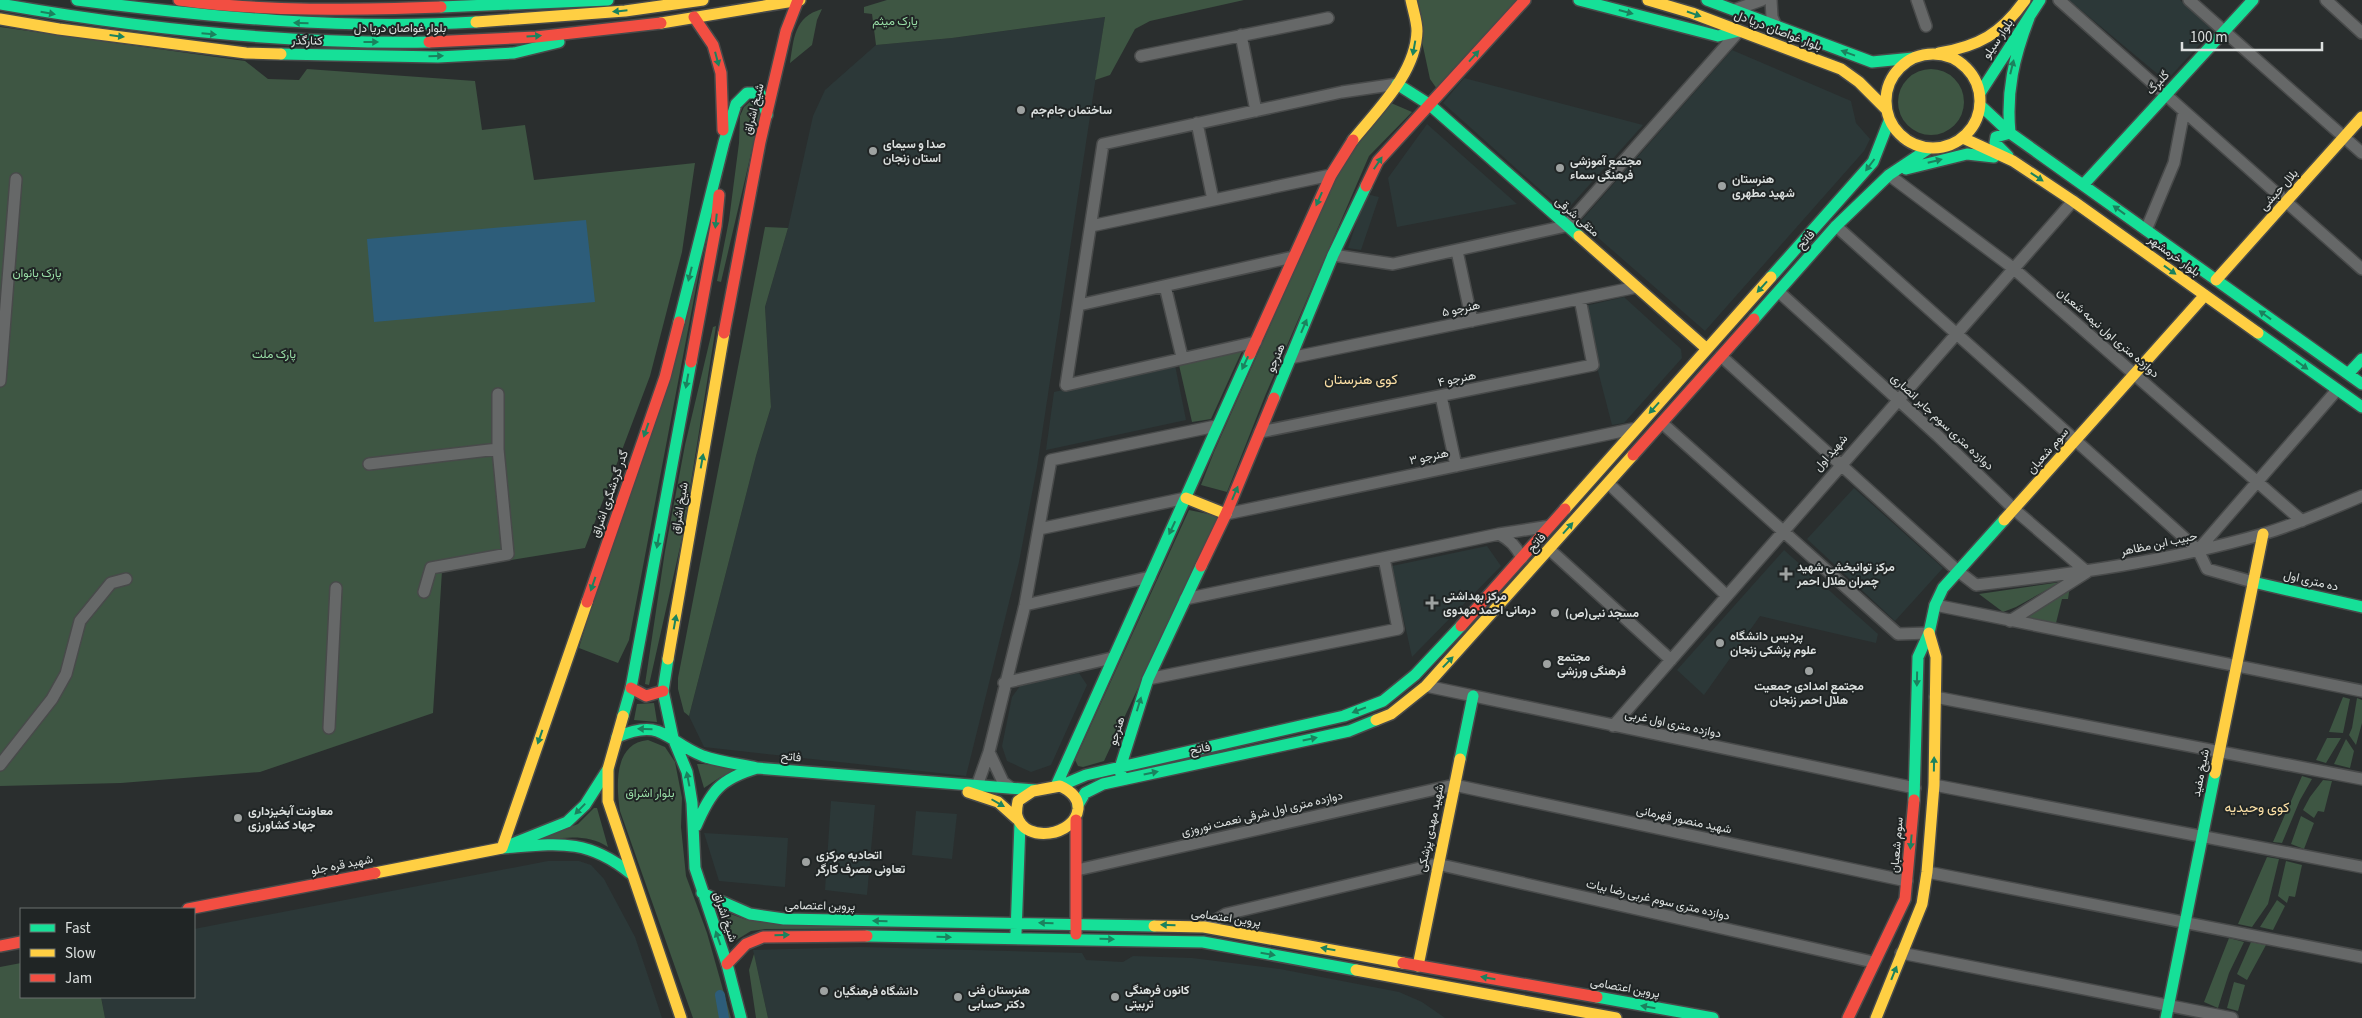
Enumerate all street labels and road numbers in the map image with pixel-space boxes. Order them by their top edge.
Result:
street label: بلوار غواصان دریا دل [1732,6,1824,56]
street label: بلوار سیلو [1978,16,2018,62]
street label: بلوار غواصان دریا دل [354,20,446,37]
street label: کنارگذر [290,32,323,50]
street label: گلبرگ [2142,67,2174,99]
street label: شیخ اشراق [739,82,769,136]
street label: بلال حبشی [2256,165,2302,215]
street label: متقی شرقی [1551,193,1603,241]
street label: فاتح [1793,227,1819,253]
street label: بلوار خرمشهر [2144,231,2204,281]
street label: دوازده متری اول نیمه شعبان [2053,284,2163,382]
street label: هنرجو ۵ [1440,297,1482,321]
street label: هنرجو [1262,341,1290,375]
street label: هنرجو ۴ [1436,367,1478,391]
street label: دوازده متری سوم جابر انصاری [1887,370,1997,475]
street label: سوم شعبان [2023,424,2073,478]
street label: شهید اول [1810,431,1852,475]
street label: هنرجو ۳ [1408,445,1450,469]
street label: گدر گردشگری اشراق [587,448,633,540]
street label: شیخ اشراق [667,481,693,535]
street label: حبیب ابن مظاهر [2118,528,2199,561]
street label: فاتح [1524,530,1550,556]
street label: ده متری اول [2282,566,2340,596]
street label: دوازده متری اول غربی [1623,705,1723,743]
street label: هنرجو [1105,714,1129,748]
street label: فاتح [1188,739,1212,759]
street label: فاتح [780,748,802,766]
street label: شیخ مفید [2188,748,2214,798]
street label: شهید مهدی پزشکی [1413,782,1449,874]
street label: دوازده متری اول شرقی نعمت نوروزی [1179,787,1345,841]
street label: شهید منصور قهرمانی [1635,802,1733,838]
street label: سوم شعبان [1886,816,1908,874]
street label: شهید قره جلو [309,851,375,879]
street label: دوازده متری سوم غربی رضا بیات [1584,875,1732,925]
street label: شیخ اشراق [708,890,742,944]
street label: پروین اعتصامی [785,897,855,915]
street label: پروین اعتصامی [1190,905,1262,931]
street label: پروین اعتصامی [1589,974,1661,1002]

